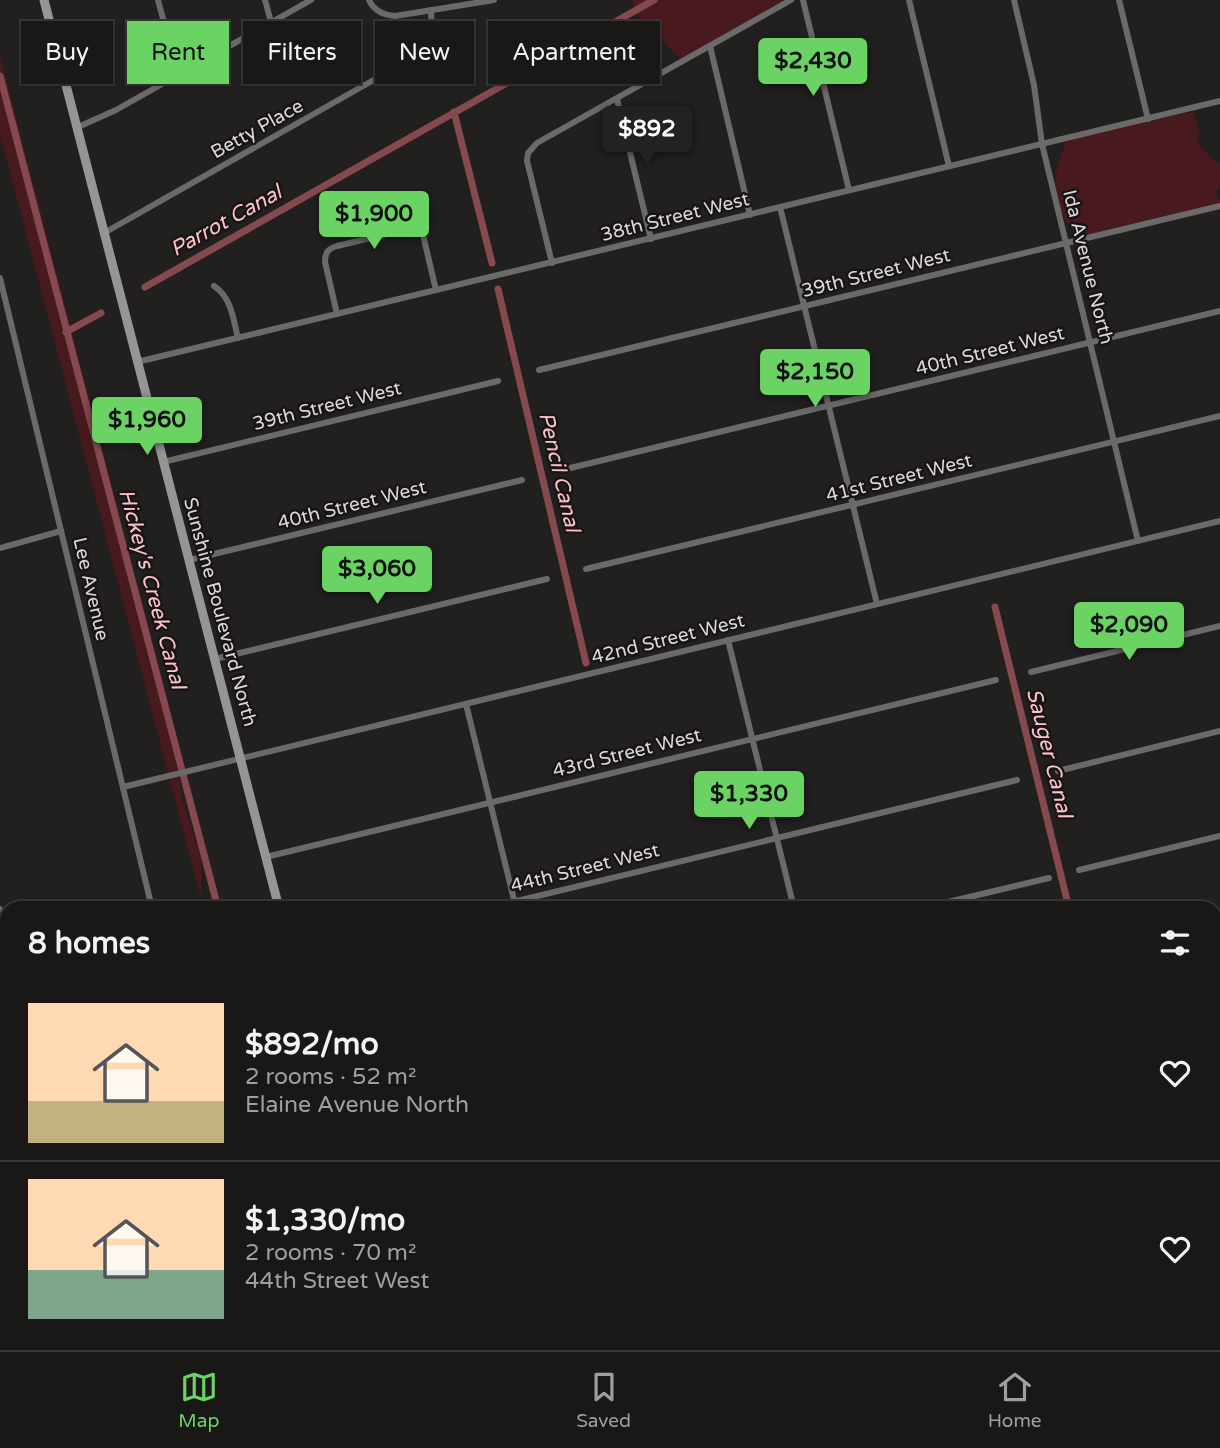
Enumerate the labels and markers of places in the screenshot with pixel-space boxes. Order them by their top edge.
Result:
pin: $2,430 [756,38,870,98]
pin: $892 [606,106,688,166]
pin: $1,900 [317,191,431,251]
pin: $2,150 [758,350,872,409]
pin: $1,960 [90,398,204,457]
pin: $3,060 [320,546,434,606]
pin: $2,090 [1072,602,1186,662]
pin: $1,330 [692,772,806,831]

